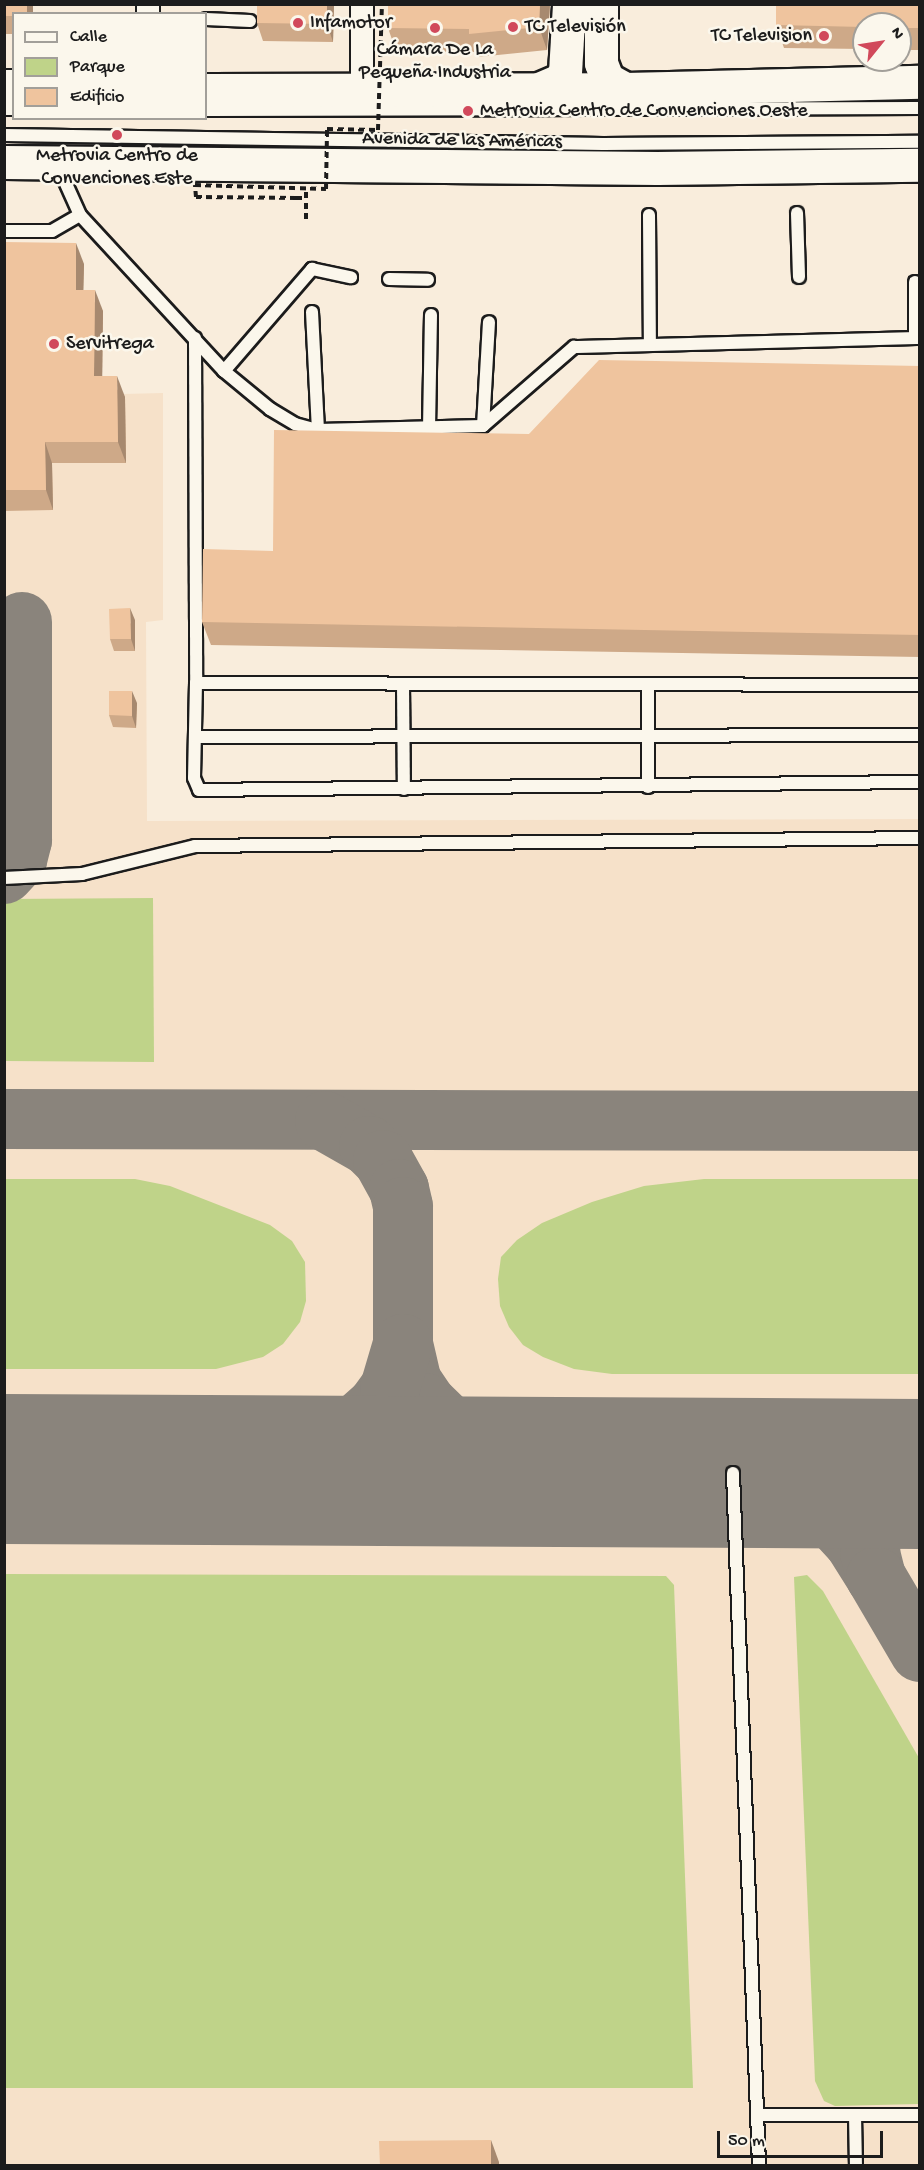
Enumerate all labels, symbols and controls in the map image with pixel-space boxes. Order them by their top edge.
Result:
place label: Infamotor [310,11,392,35]
legend [12,12,207,120]
north arrow [852,12,912,72]
place label: TC Televisión [525,15,626,39]
marker: Infamotor [291,16,305,30]
marker: TC Televisión [506,20,520,34]
marker: Cámara De La Pequeña Industria [428,21,442,35]
place label: TC Television [711,24,812,48]
text: N [885,24,907,43]
text: Calle [70,27,107,48]
marker: TC Television [817,29,831,43]
place label: Cámara De La Pequeña Industria [359,38,511,85]
text: Parque [70,57,125,78]
text: Edificio [70,87,124,108]
place label: Metrovia Centro de Convenciones Oeste [480,99,808,123]
marker: Metrovia Centro de Convenciones Oeste [461,104,475,118]
street label: Avenida de las Américas [362,127,562,155]
marker: Metrovia Centro de Convenciones Este [110,128,124,142]
place label: Metrovia Centro de Convenciones Este [36,144,198,191]
place label: Servitrega [66,332,154,356]
marker: Servitrega [47,337,61,351]
scale bar [720,2119,886,2157]
text: 50 m [728,2131,765,2152]

